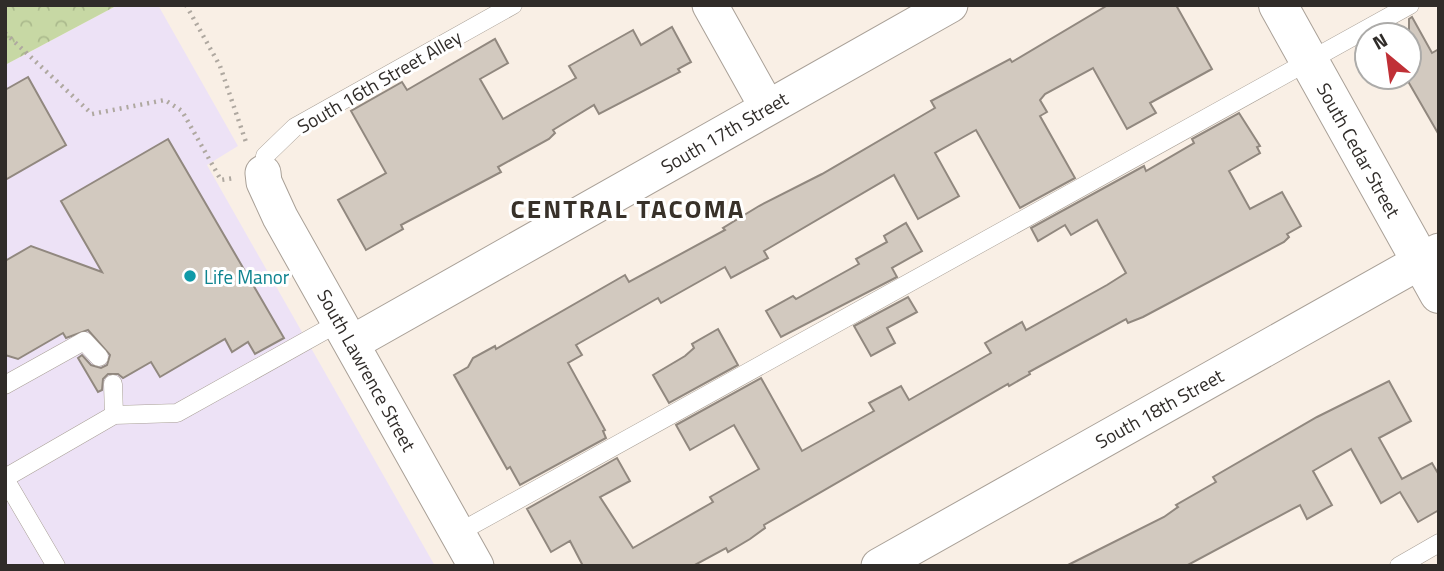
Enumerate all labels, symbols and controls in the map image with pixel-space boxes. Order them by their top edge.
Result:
north arrow [1353,21,1423,91]
street label: South 16th Street Alley [291,22,467,140]
text: N [1367,25,1392,57]
street label: South Cedar Street [1310,77,1408,223]
street label: South 17th Street [655,84,793,180]
district label: CENTRAL TACOMA [511,189,745,228]
place label: Life Manor [204,262,290,291]
marker: Life Manor [182,268,198,284]
street label: South Lawrence Street [310,284,424,457]
street label: South 18th Street [1090,361,1229,455]

